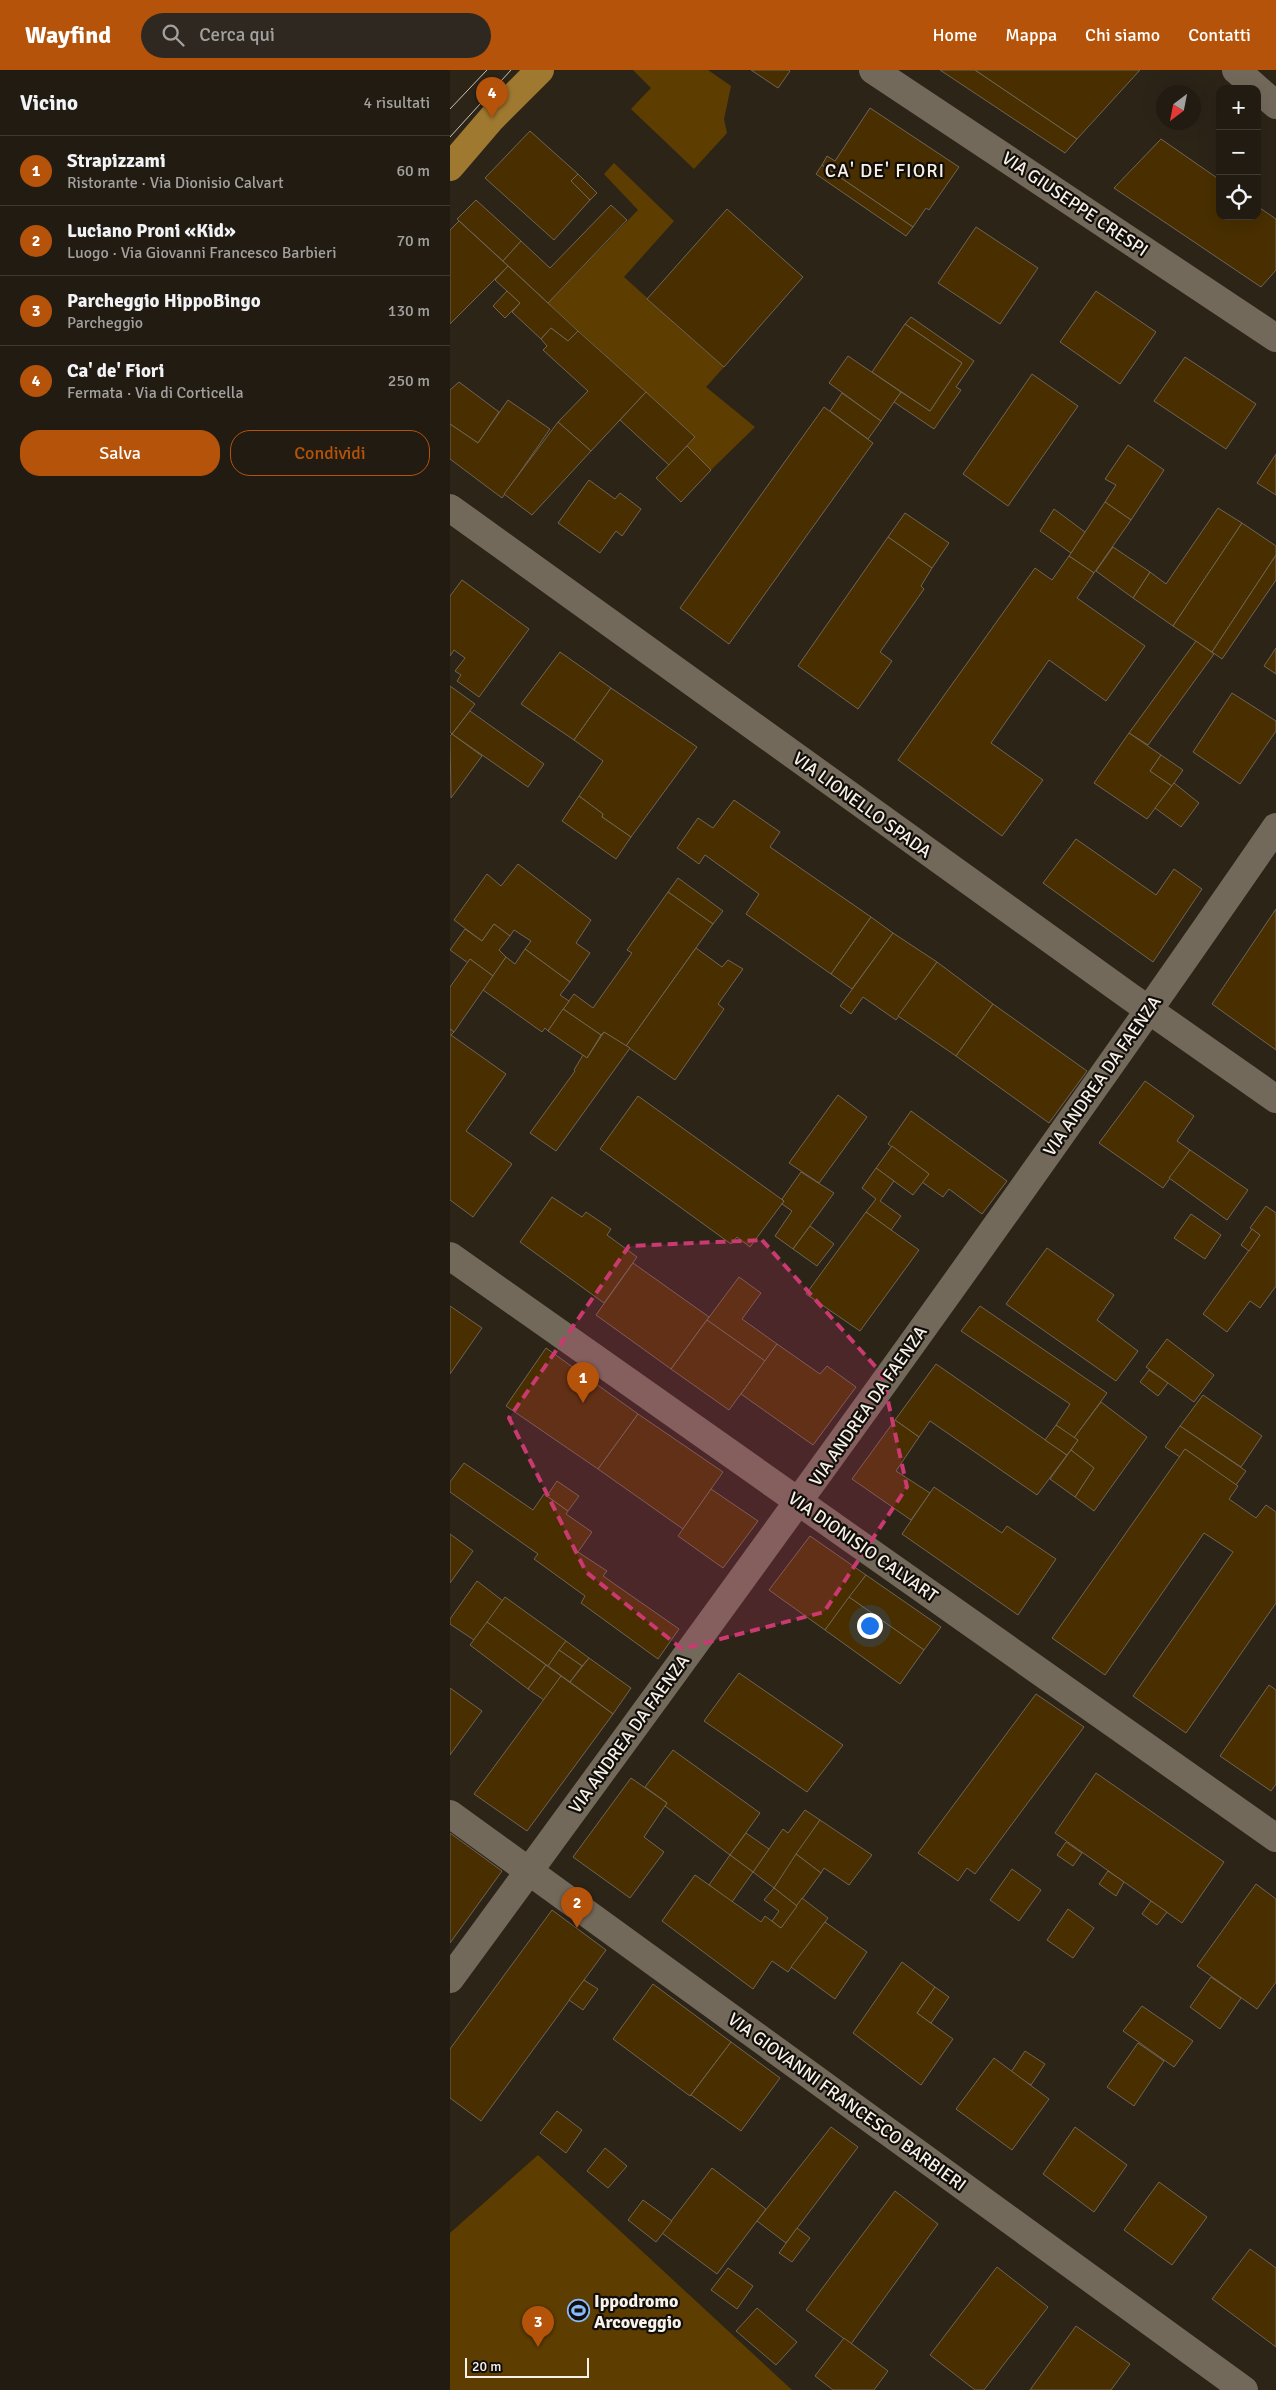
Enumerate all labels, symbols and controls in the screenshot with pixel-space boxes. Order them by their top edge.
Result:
search box [141,13,491,58]
text: Wayfind [25,20,111,50]
icon: search [159,21,187,49]
text: Cerca qui [199,23,275,47]
text: Home [932,24,977,46]
text: Mappa [1005,24,1057,46]
text: Chi siamo [1085,24,1160,46]
text: Contatti [1188,24,1251,46]
pin: 4 [476,77,508,118]
north arrow [1156,85,1201,130]
map controls [1216,85,1261,220]
button: + [1216,85,1261,130]
text: Vicino [20,90,78,116]
text: 4 risultati [364,93,430,113]
button: − [1216,130,1261,175]
street label: VIA GIUSEPPE CRESPI [998,147,1152,261]
text: Strapizzami [67,149,166,173]
district label: CA' DE' FIORI [825,159,945,183]
text: 1 [32,161,40,181]
text: 60 m [396,161,430,181]
text: Ristorante · Via Dionisio Calvart [67,173,284,193]
button: locate [1216,175,1261,220]
text: Luciano Proni «Kid» [67,219,236,243]
text: 2 [32,231,40,251]
text: 70 m [396,231,430,251]
text: Luogo · Via Giovanni Francesco Barbieri [67,243,337,263]
text: Parcheggio HippoBingo [67,289,261,313]
text: 3 [32,301,40,321]
text: 130 m [388,301,430,321]
text: Parcheggio [67,313,143,333]
text: Ca' de' Fiori [67,359,164,383]
text: 4 [32,371,40,391]
text: 250 m [388,371,430,391]
text: Fermata · Via di Corticella [67,383,244,403]
button: Salva [20,430,220,476]
button: Condividi [230,430,430,476]
street label: VIA LIONELLO SPADA [788,747,936,863]
street label: VIA ANDREA DA FAENZA [1038,992,1166,1160]
street label: VIA ANDREA DA FAENZA [804,1322,932,1490]
pin: 1 [567,1362,599,1403]
street label: VIA DIONISIO CALVART [784,1487,942,1607]
your location [857,1613,883,1639]
street label: VIA ANDREA DA FAENZA [564,1650,694,1818]
pin: 2 [561,1887,593,1928]
street label: VIA GIOVANNI FRANCESCO BARBIERI [723,2008,971,2196]
place label: Ippodromo Arcoveggio [594,2290,682,2333]
sports icon: Ippodromo Arcoveggio [566,2299,590,2323]
pin: 3 [522,2306,554,2347]
scale bar [465,2355,589,2378]
text: 20 m [472,2358,501,2375]

